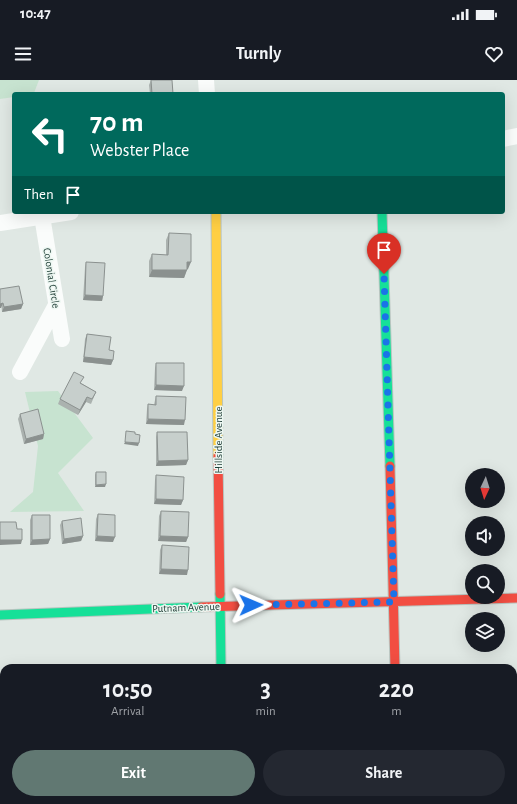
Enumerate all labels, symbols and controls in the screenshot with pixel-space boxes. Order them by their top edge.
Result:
text: 10:47 [20,6,51,21]
icon: menu [12,43,34,65]
icon: heart [483,43,505,65]
text: Turnly [236,45,281,63]
icon: left [24,108,76,160]
text: 70 m [90,109,144,137]
text: Webster Place [90,142,189,160]
icon: arrive [62,184,84,206]
text: Then [24,187,54,202]
pin [367,233,401,274]
icon: arrive [373,239,395,261]
street label: Colonial Circle [41,247,62,309]
street label: Hillside Avenue [213,406,224,474]
north arrow [465,468,505,508]
map controls [465,468,505,652]
button: sound [465,516,505,556]
button: search [465,564,505,604]
position arrow [230,584,272,626]
street label: Putnam Avenue [152,601,220,614]
button: layers [465,612,505,652]
text: 10:50 [103,678,153,702]
text: 3 [261,678,271,702]
text: 220 [379,678,414,702]
text: Arrival [111,705,144,718]
text: min [256,705,276,718]
text: m [391,705,402,718]
button: Exit [12,750,255,796]
button: Share [263,750,505,796]

